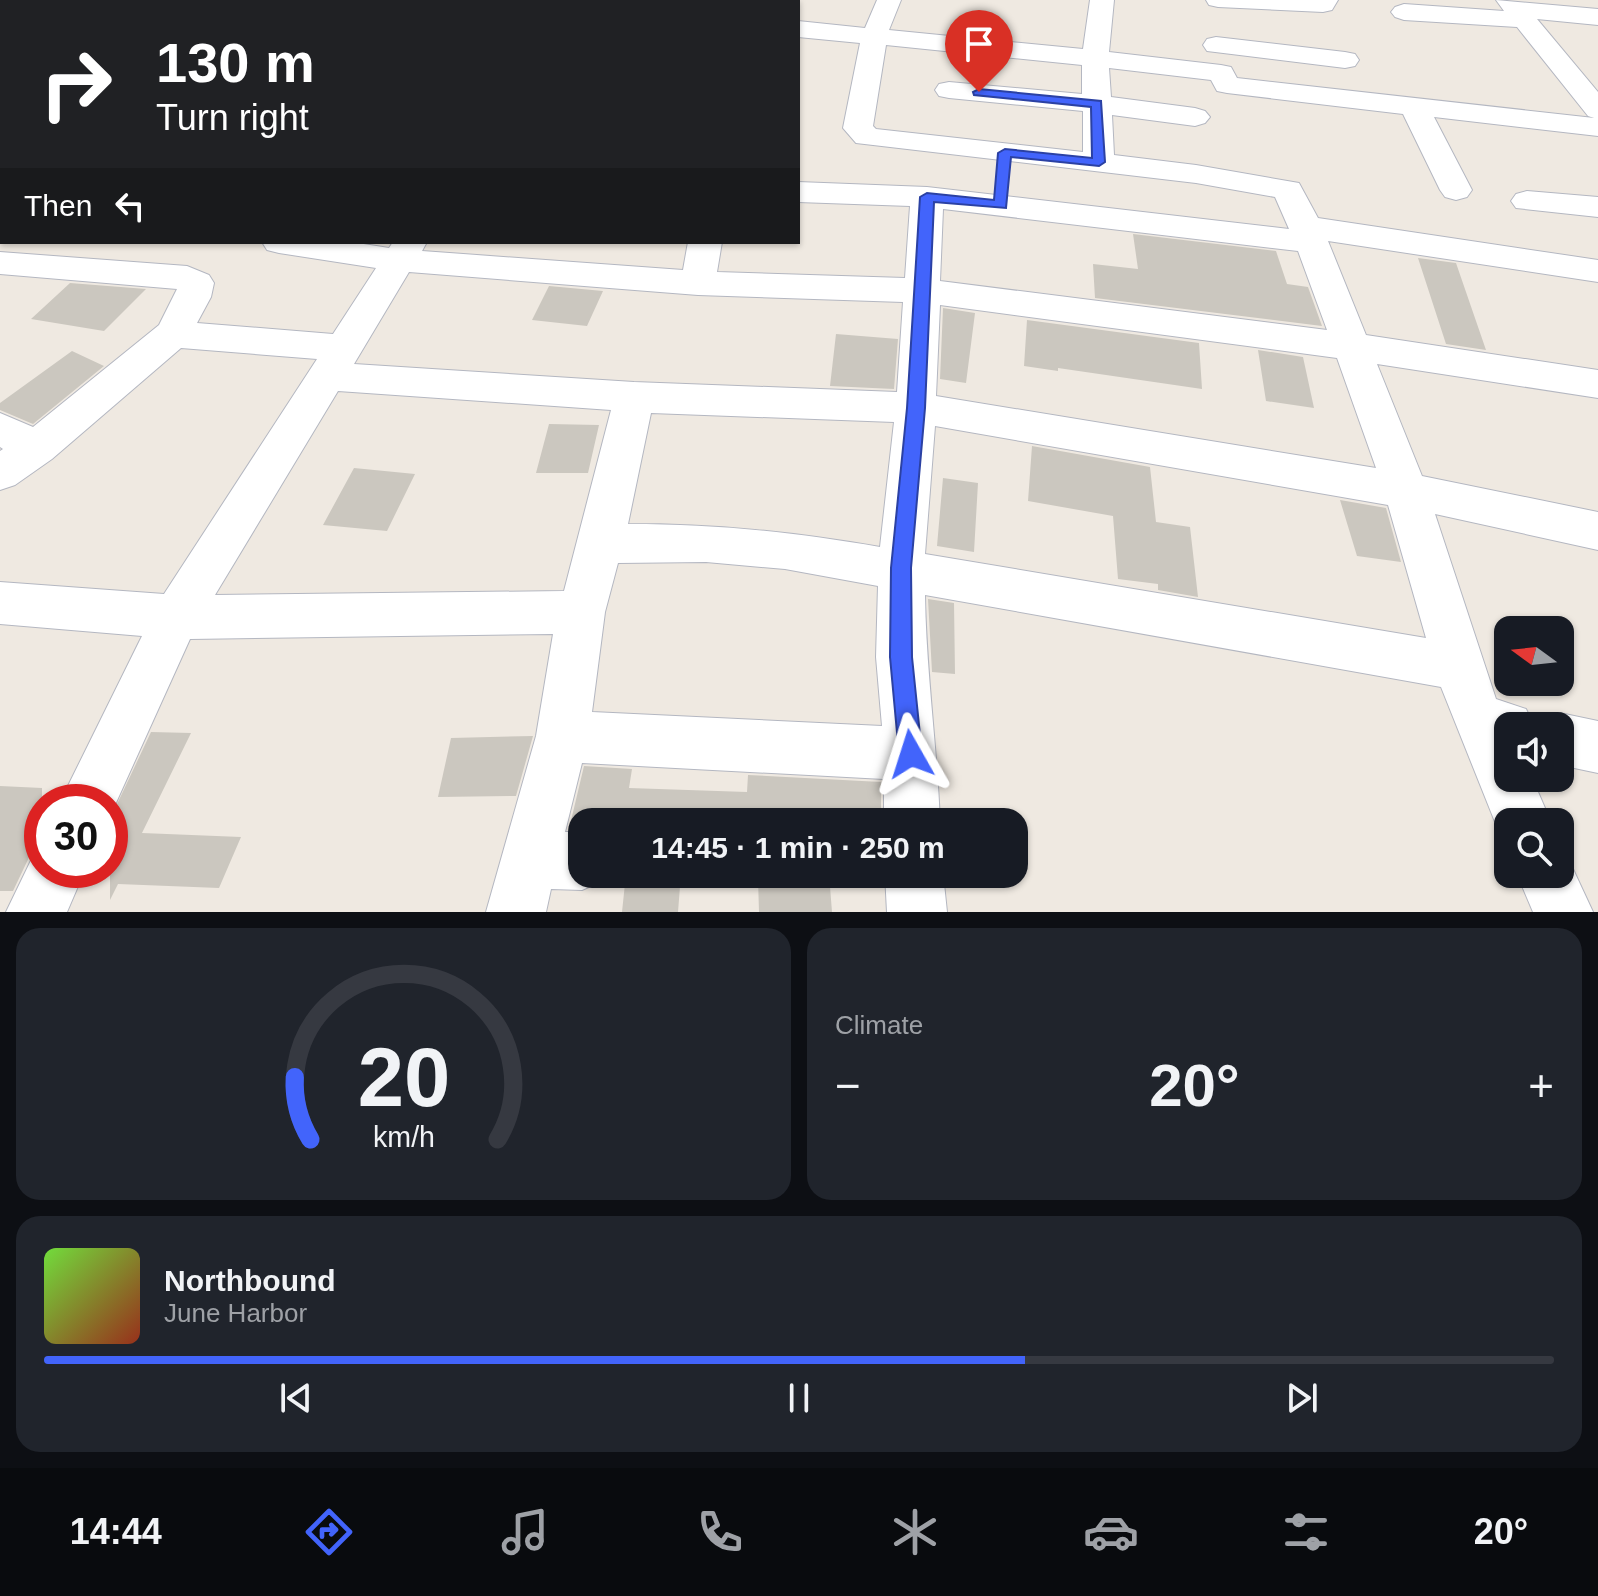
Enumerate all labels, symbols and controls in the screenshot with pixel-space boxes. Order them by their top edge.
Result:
pin [945,10,1013,92]
icon: arrive [957,22,1001,66]
text: 130 m [156,31,315,94]
icon: right [24,32,128,136]
text: Turn right [156,97,309,138]
icon: left [108,184,152,228]
text: Then [24,189,92,222]
north arrow [1494,616,1574,696]
map controls [1494,616,1574,888]
position arrow [869,712,953,796]
button: sound [1494,712,1574,792]
speed limit sign: 30 [24,784,128,888]
button: search [1494,808,1574,888]
text: 14:45 · 1 min · 250 m [651,831,945,864]
text: Climate [835,1010,923,1040]
text: 20 [357,1031,450,1124]
text: 20° [1149,1052,1240,1119]
text: − [835,1061,861,1110]
text: + [1528,1061,1554,1110]
text: km/h [373,1121,434,1153]
text: Northbound [164,1264,336,1297]
text: June Harbor [164,1298,307,1328]
icon: previous [274,1376,318,1420]
icon: pause [777,1376,821,1420]
icon: next [1280,1376,1324,1420]
icon: directions [301,1504,357,1560]
icon: music [497,1504,553,1560]
icon: phone [692,1504,748,1560]
icon: climate [887,1504,943,1560]
icon: car [1083,1504,1139,1560]
icon: filters [1278,1504,1334,1560]
text: 14:44 [70,1511,162,1552]
text: 20° [1474,1511,1528,1552]

